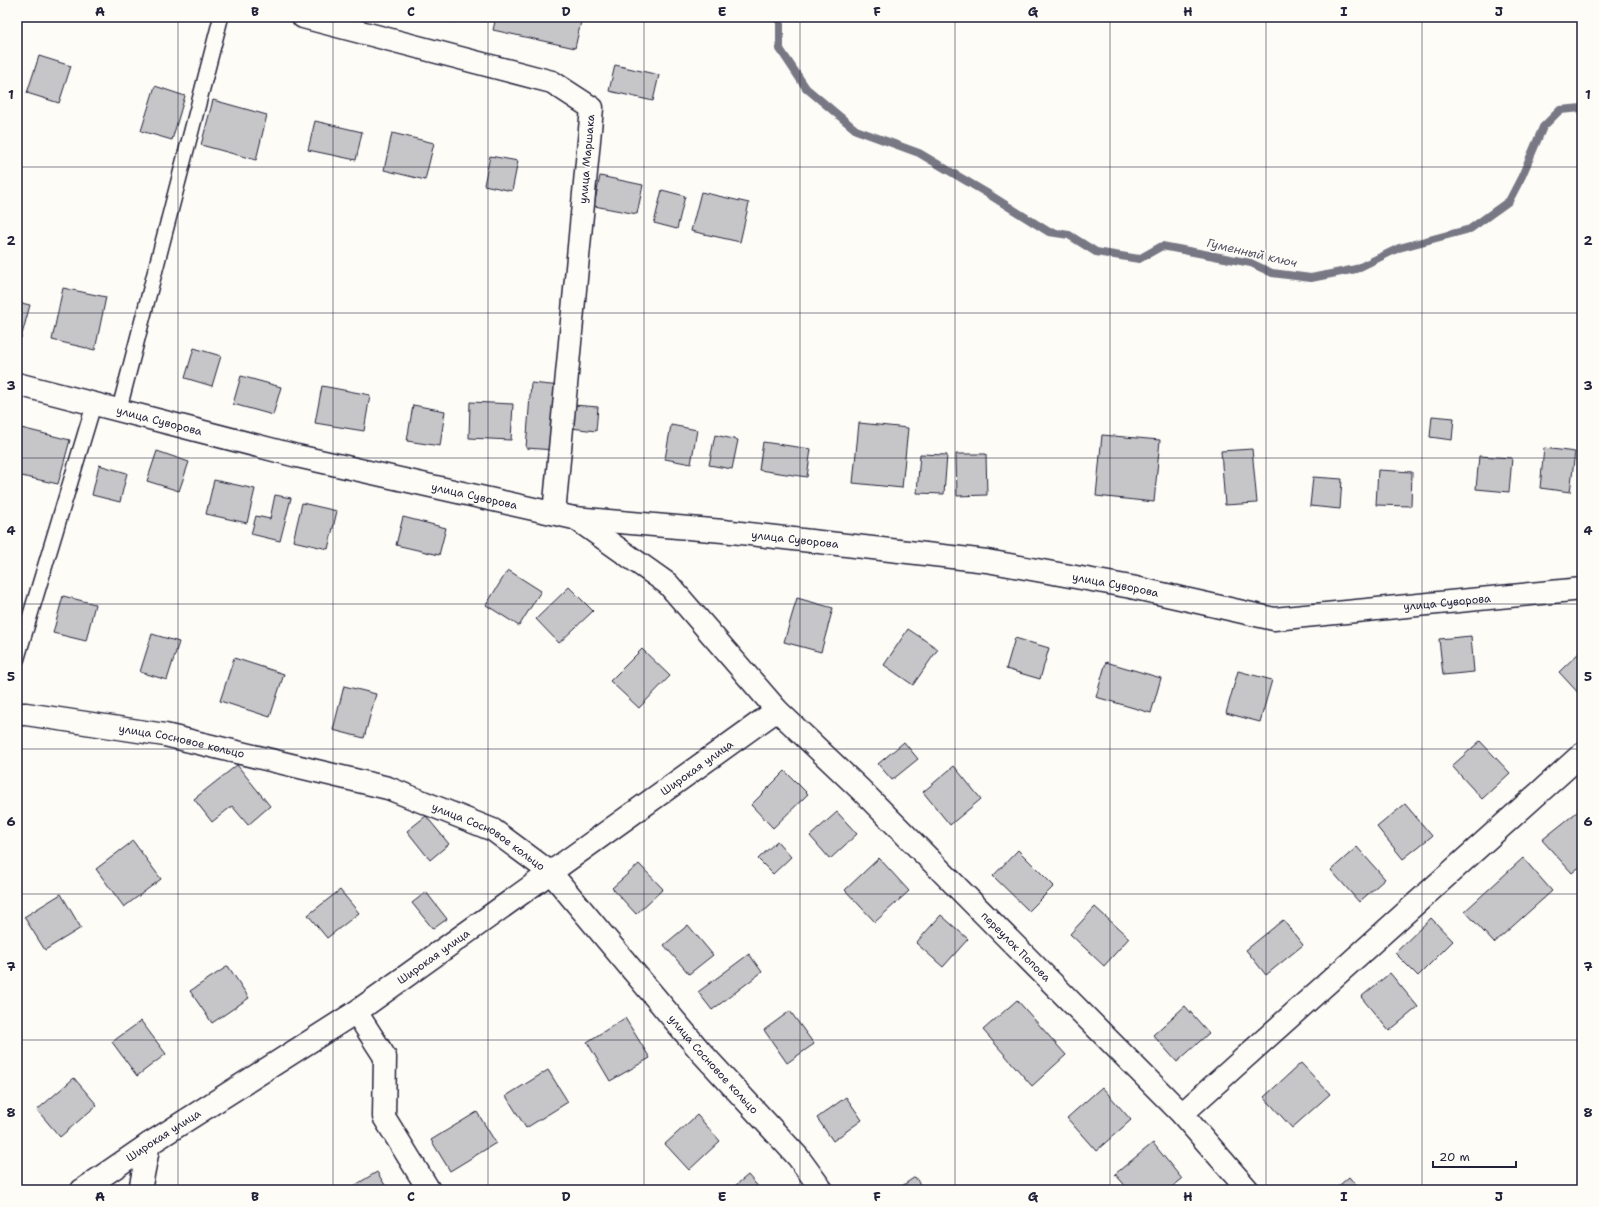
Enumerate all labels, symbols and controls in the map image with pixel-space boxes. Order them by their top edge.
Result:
text: A [95,3,105,20]
text: B [251,3,259,20]
text: C [407,3,415,20]
text: D [561,3,571,20]
text: E [718,3,727,20]
text: F [873,3,881,20]
text: G [1028,3,1039,20]
text: H [1183,3,1193,20]
text: I [1340,3,1348,20]
text: J [1495,3,1503,20]
text: 1 [8,86,14,103]
text: 1 [1585,86,1591,103]
street label: улица Маршака [576,114,598,204]
text: 2 [6,232,16,249]
text: 2 [1583,232,1593,249]
water label: Гуменный ключ [1205,235,1299,271]
text: 3 [6,377,16,394]
text: 3 [1583,377,1593,394]
street label: улица Суворова [115,402,204,439]
street label: улица Суворова [430,479,519,513]
text: 4 [6,522,16,539]
text: 4 [1583,522,1593,539]
street label: улица Суворова [751,527,840,552]
street label: улица Суворова [1071,569,1160,601]
street label: улица Суворова [1403,590,1492,614]
text: 5 [7,668,15,685]
text: 5 [1584,668,1592,685]
street label: улица Сосновое кольцо [118,721,246,761]
street label: Широкая улица [657,736,736,799]
street label: улица Сосновое кольцо [430,799,549,874]
text: 6 [6,813,16,830]
text: 6 [1583,813,1593,830]
street label: переулок Попова [978,908,1054,985]
street label: Широкая улица [394,925,473,988]
text: 7 [6,958,16,975]
text: 7 [1583,958,1593,975]
street label: улица Сосновое кольцо [665,1011,762,1117]
text: 8 [6,1104,16,1121]
text: 8 [1583,1104,1593,1121]
street label: Широкая улица [123,1105,203,1165]
scale bar [1433,1143,1516,1169]
text: 20 m [1439,1149,1470,1165]
text: A [95,1188,105,1205]
text: B [251,1188,259,1205]
text: C [407,1188,415,1205]
text: D [561,1188,571,1205]
text: E [718,1188,727,1205]
text: F [873,1188,881,1205]
text: G [1028,1188,1039,1205]
text: H [1183,1188,1193,1205]
text: I [1340,1188,1348,1205]
text: J [1495,1188,1503,1205]

